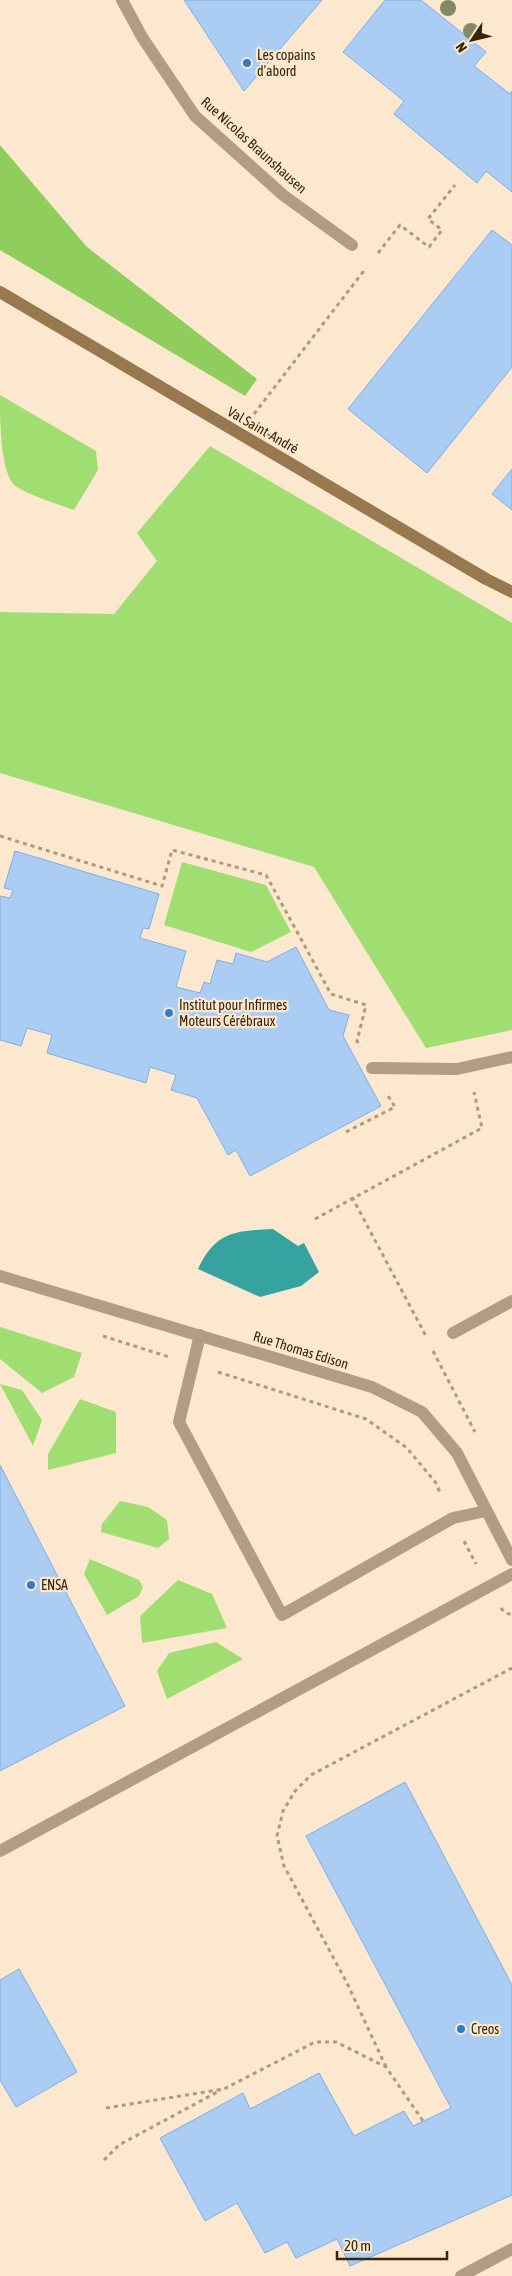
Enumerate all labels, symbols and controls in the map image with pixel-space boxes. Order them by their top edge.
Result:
north arrow [447,15,497,65]
text: N [452,39,470,55]
place label: Les copains d’abord [257,47,316,79]
marker: Les copains d’abord [241,57,253,69]
street label: Rue Nicolas Braunshausen [198,94,310,196]
street label: Val Saint-André [225,403,301,457]
place label: Institut pour Infirmes Moteurs Cérébraux [179,997,287,1029]
marker: Institut pour Infirmes Moteurs Cérébraux [163,1007,175,1019]
street label: Rue Thomas Edison [251,1328,351,1372]
place label: ENSA [41,1577,68,1593]
marker: ENSA [25,1579,37,1591]
place label: Creos [471,2021,499,2037]
marker: Creos [455,2023,467,2035]
scale bar [337,2228,447,2260]
text: 20 m [344,2237,371,2254]

